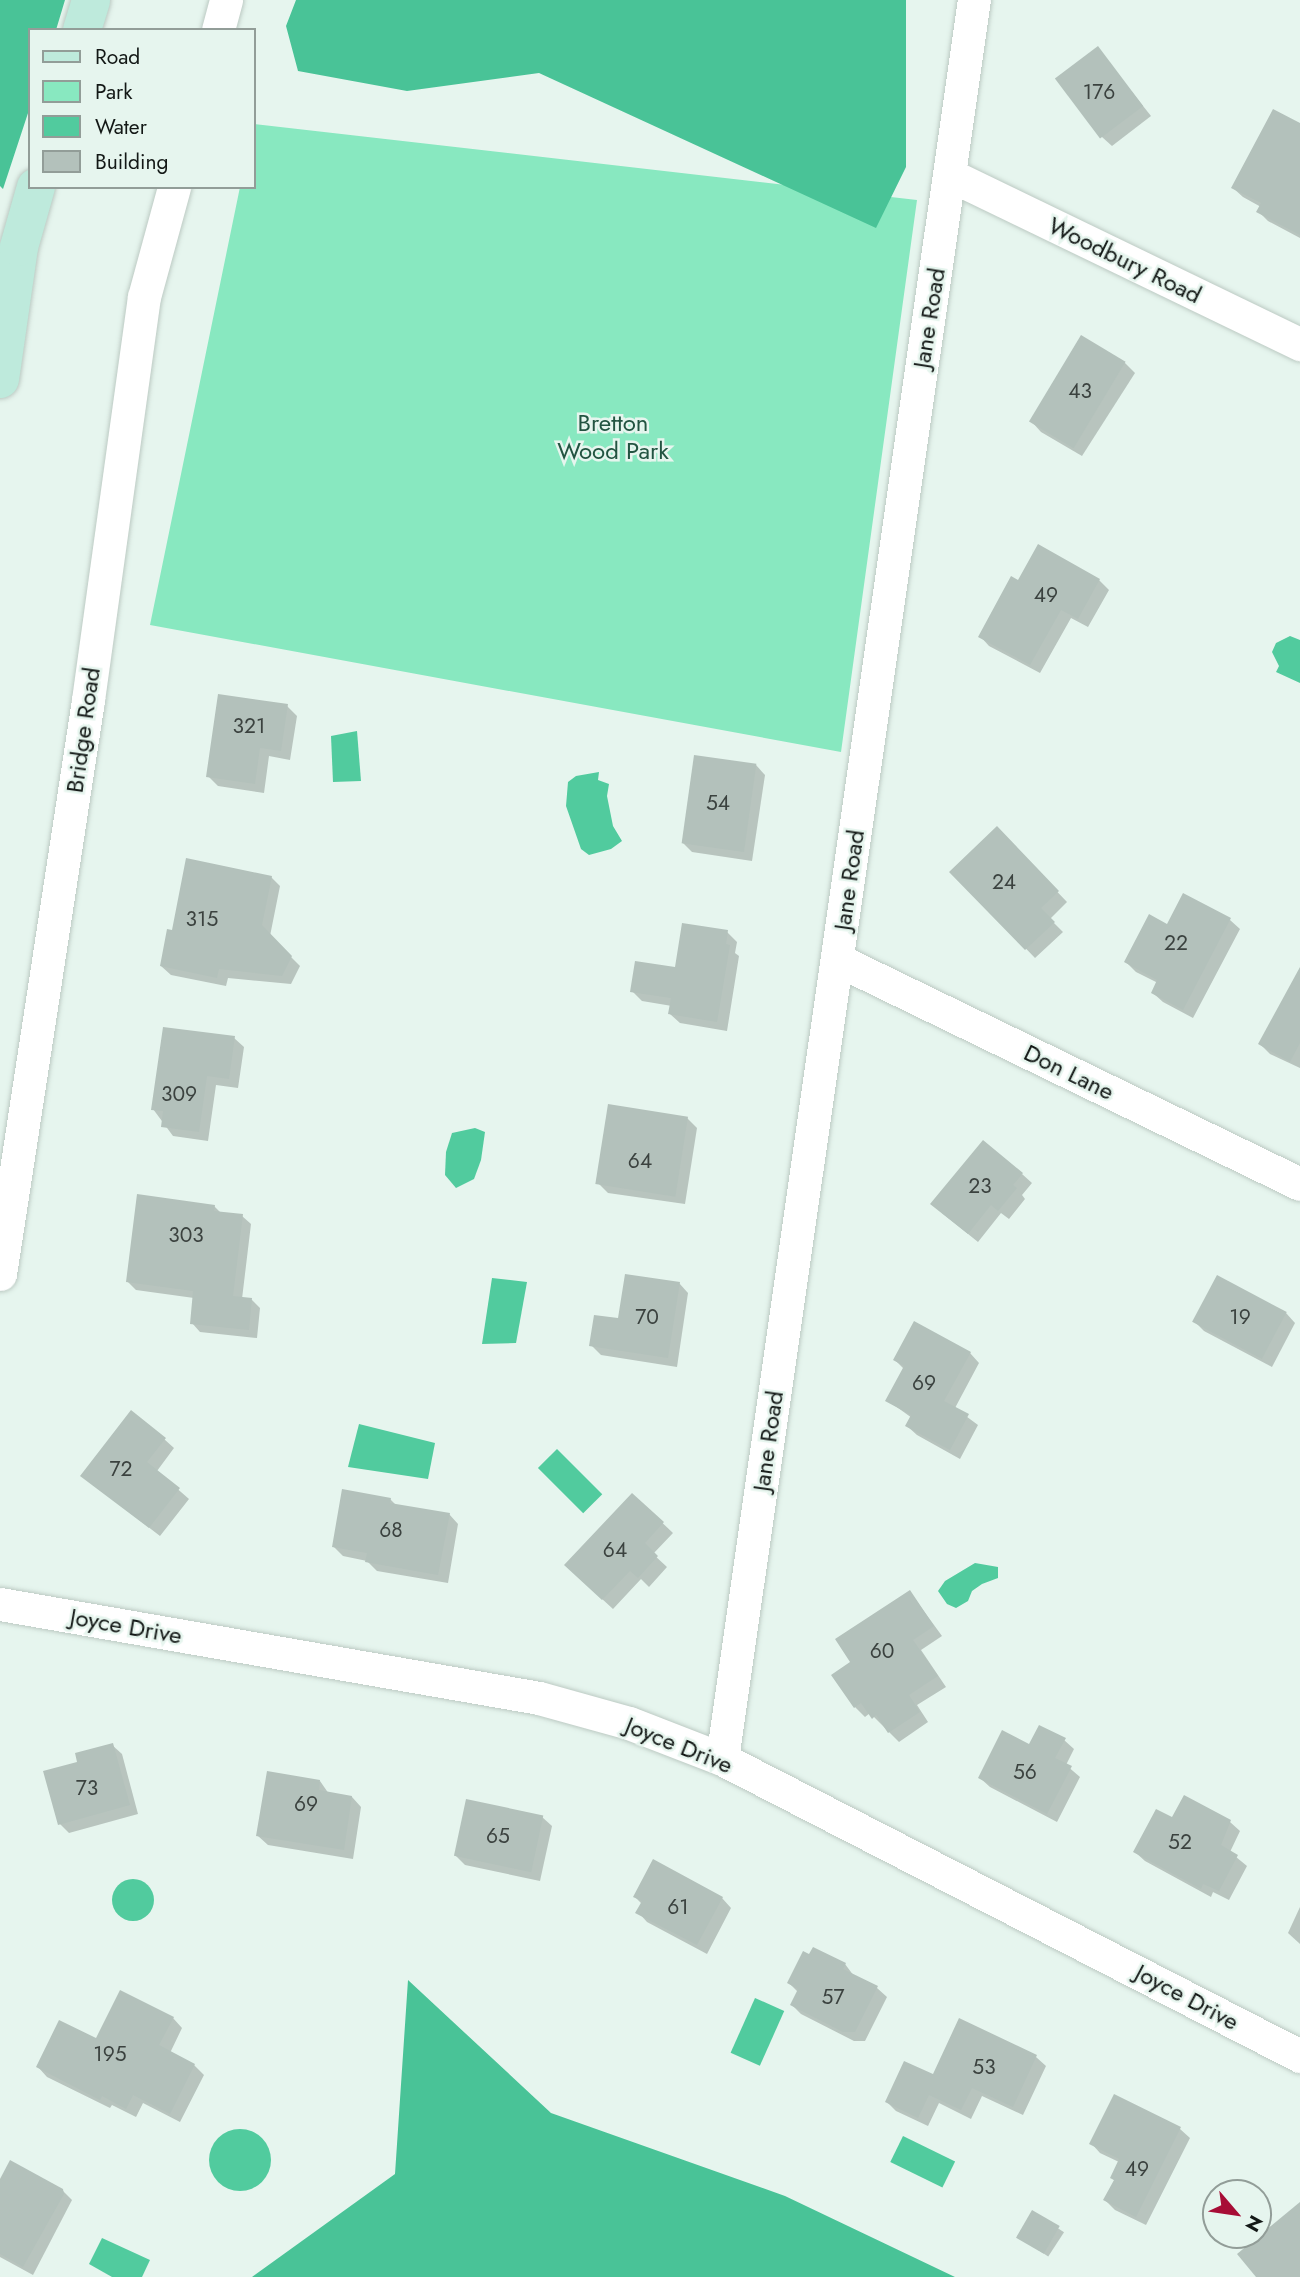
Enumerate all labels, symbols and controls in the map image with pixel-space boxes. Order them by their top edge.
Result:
legend [28,28,256,189]
text: Road [95,42,140,72]
text: Park [95,77,132,107]
house number: 176 [1083,79,1115,105]
text: Water [95,112,147,142]
text: Building [95,147,168,177]
street label: Woodbury Road [1044,211,1206,309]
street label: Jane Road [907,266,951,370]
house number: 43 [1068,378,1092,404]
park label: Bretton Wood Park [557,409,669,465]
house number: 49 [1034,582,1058,608]
street label: Bridge Road [60,665,106,795]
house number: 321 [233,713,265,739]
house number: 54 [706,790,730,816]
street label: Jane Road [828,828,870,932]
house number: 24 [992,869,1016,895]
house number: 315 [186,906,218,932]
house number: 22 [1164,930,1188,956]
street label: Don Lane [1019,1038,1119,1106]
house number: 309 [161,1081,197,1107]
house number: 64 [628,1148,652,1174]
house number: 23 [968,1173,992,1199]
house number: 303 [168,1222,204,1248]
house number: 70 [635,1304,659,1330]
house number: 19 [1229,1304,1251,1330]
house number: 69 [912,1370,936,1396]
street label: Jane Road [747,1389,789,1493]
house number: 72 [110,1456,132,1482]
house number: 68 [379,1517,403,1543]
house number: 64 [603,1537,627,1563]
street label: Joyce Drive [68,1602,184,1650]
house number: 60 [870,1638,894,1664]
street label: Joyce Drive [621,1710,737,1780]
house number: 56 [1013,1759,1037,1785]
house number: 73 [76,1775,98,1801]
house number: 69 [294,1791,318,1817]
house number: 65 [486,1823,510,1849]
house number: 52 [1168,1829,1192,1855]
house number: 61 [667,1894,689,1920]
street label: Joyce Drive [1130,1958,1244,2036]
house number: 57 [822,1984,844,2010]
house number: 195 [93,2041,127,2067]
house number: 53 [972,2054,996,2080]
house number: 49 [1125,2156,1149,2182]
north arrow [1202,2179,1272,2249]
text: N [1239,2210,1270,2237]

